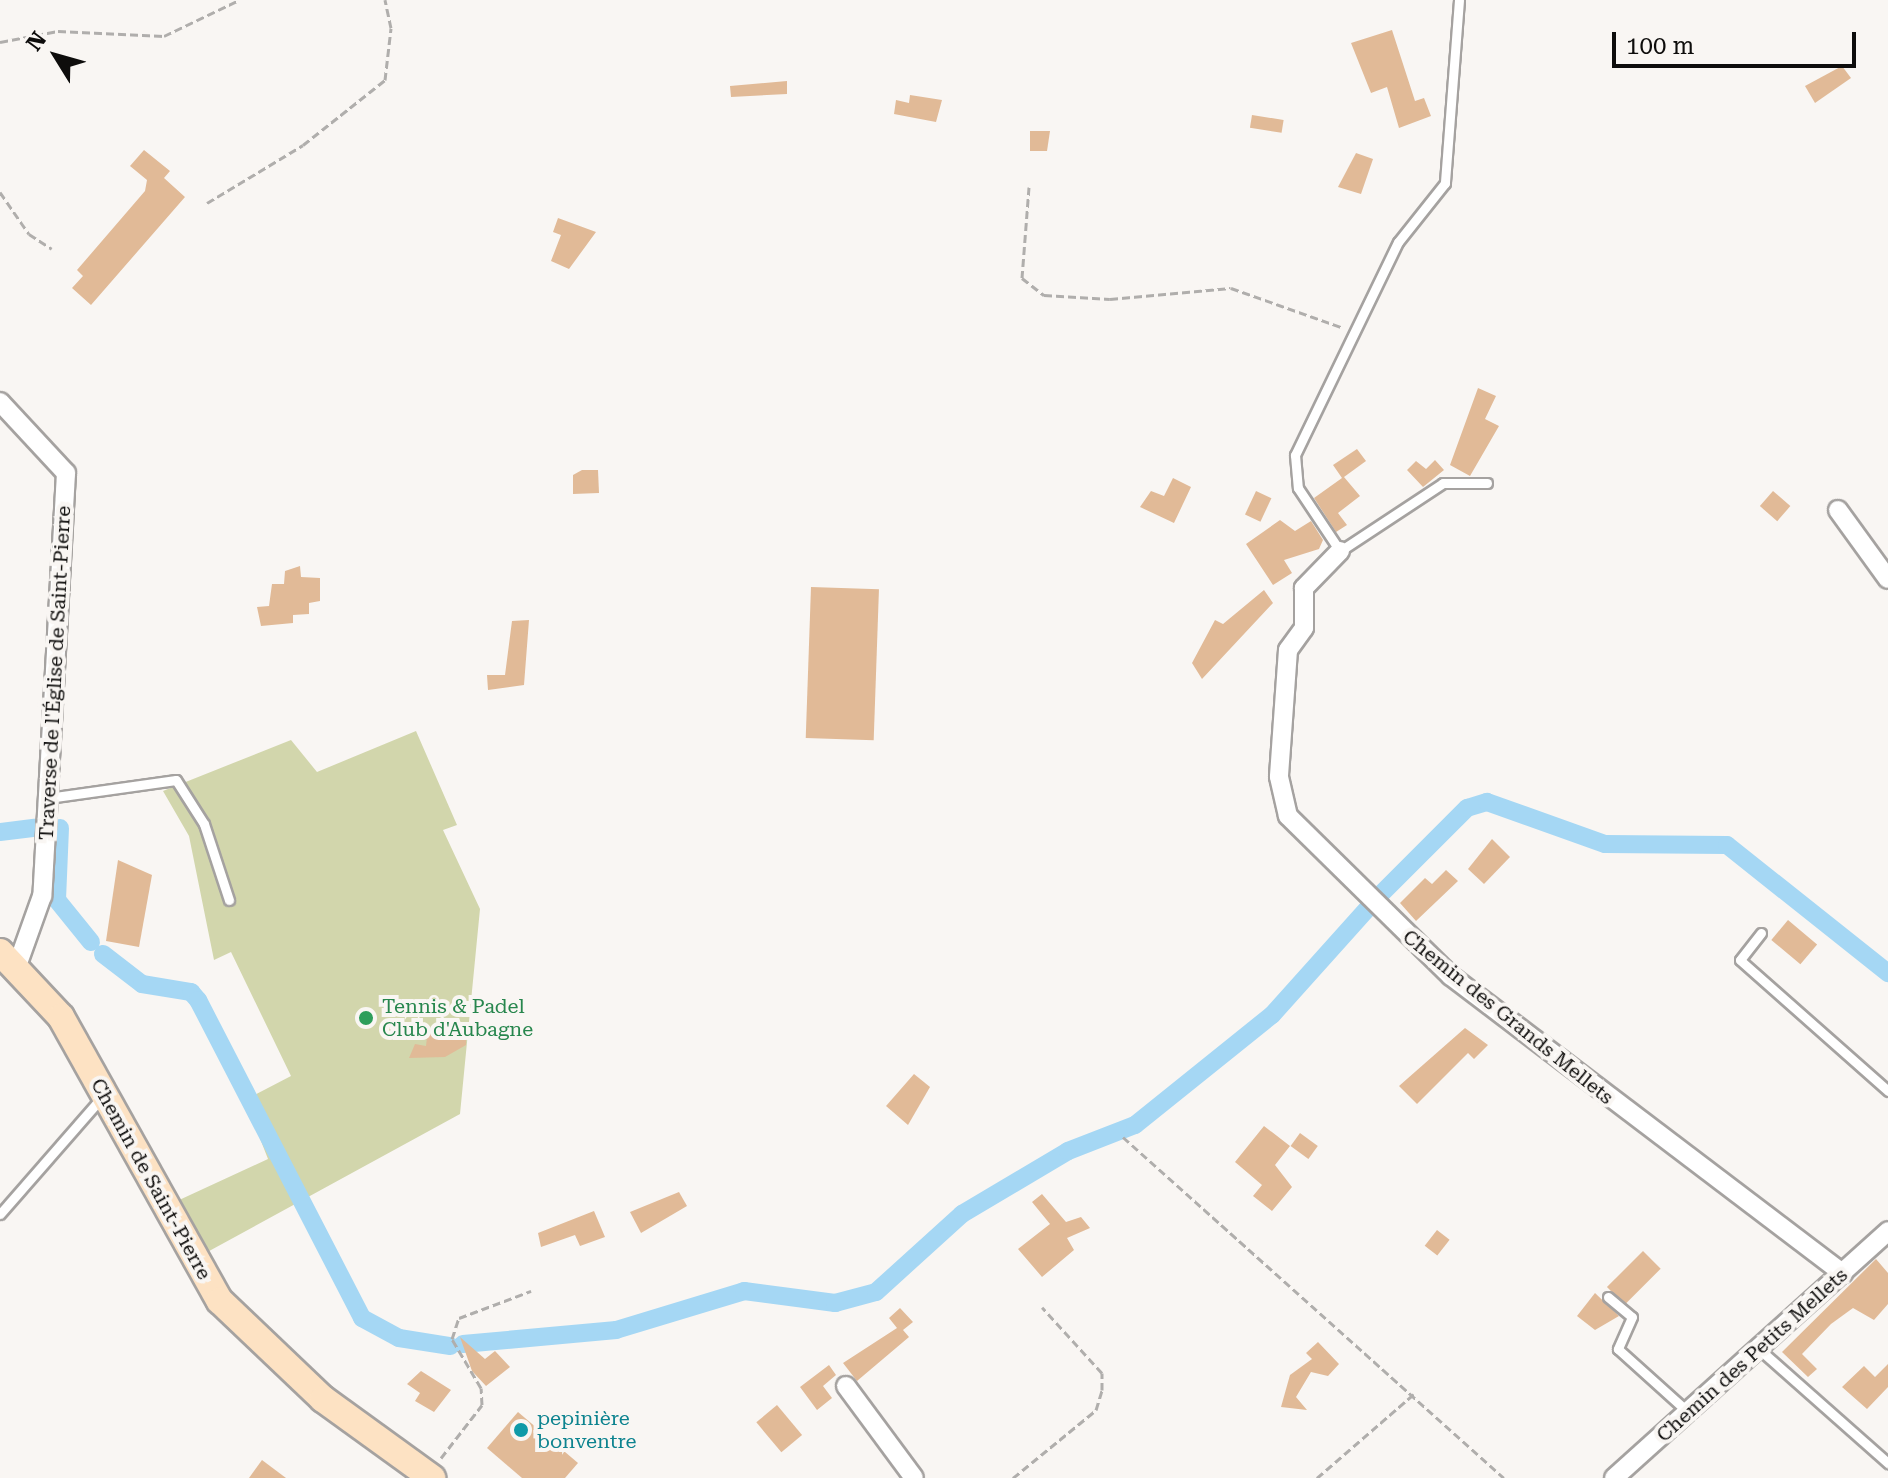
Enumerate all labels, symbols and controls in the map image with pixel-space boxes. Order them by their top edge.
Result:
north arrow [16,16,96,96]
scale bar [1616,16,1860,66]
text: N [21,27,52,56]
text: 100 m [1626,32,1694,60]
street label: Traverse de l'Église de Saint-Pierre [34,505,76,841]
street label: Chemin des Grands Mellets [1398,925,1618,1109]
place label: Tennis & Padel Club d'Aubagne [382,994,533,1041]
marker: Tennis & Padel Club d'Aubagne [357,1009,375,1027]
street label: Chemin de Saint-Pierre [86,1074,216,1284]
street label: Chemin des Petits Mellets [1652,1263,1852,1447]
place label: pepinière bonventre [537,1406,636,1453]
marker: pepinière bonventre [512,1421,530,1439]

